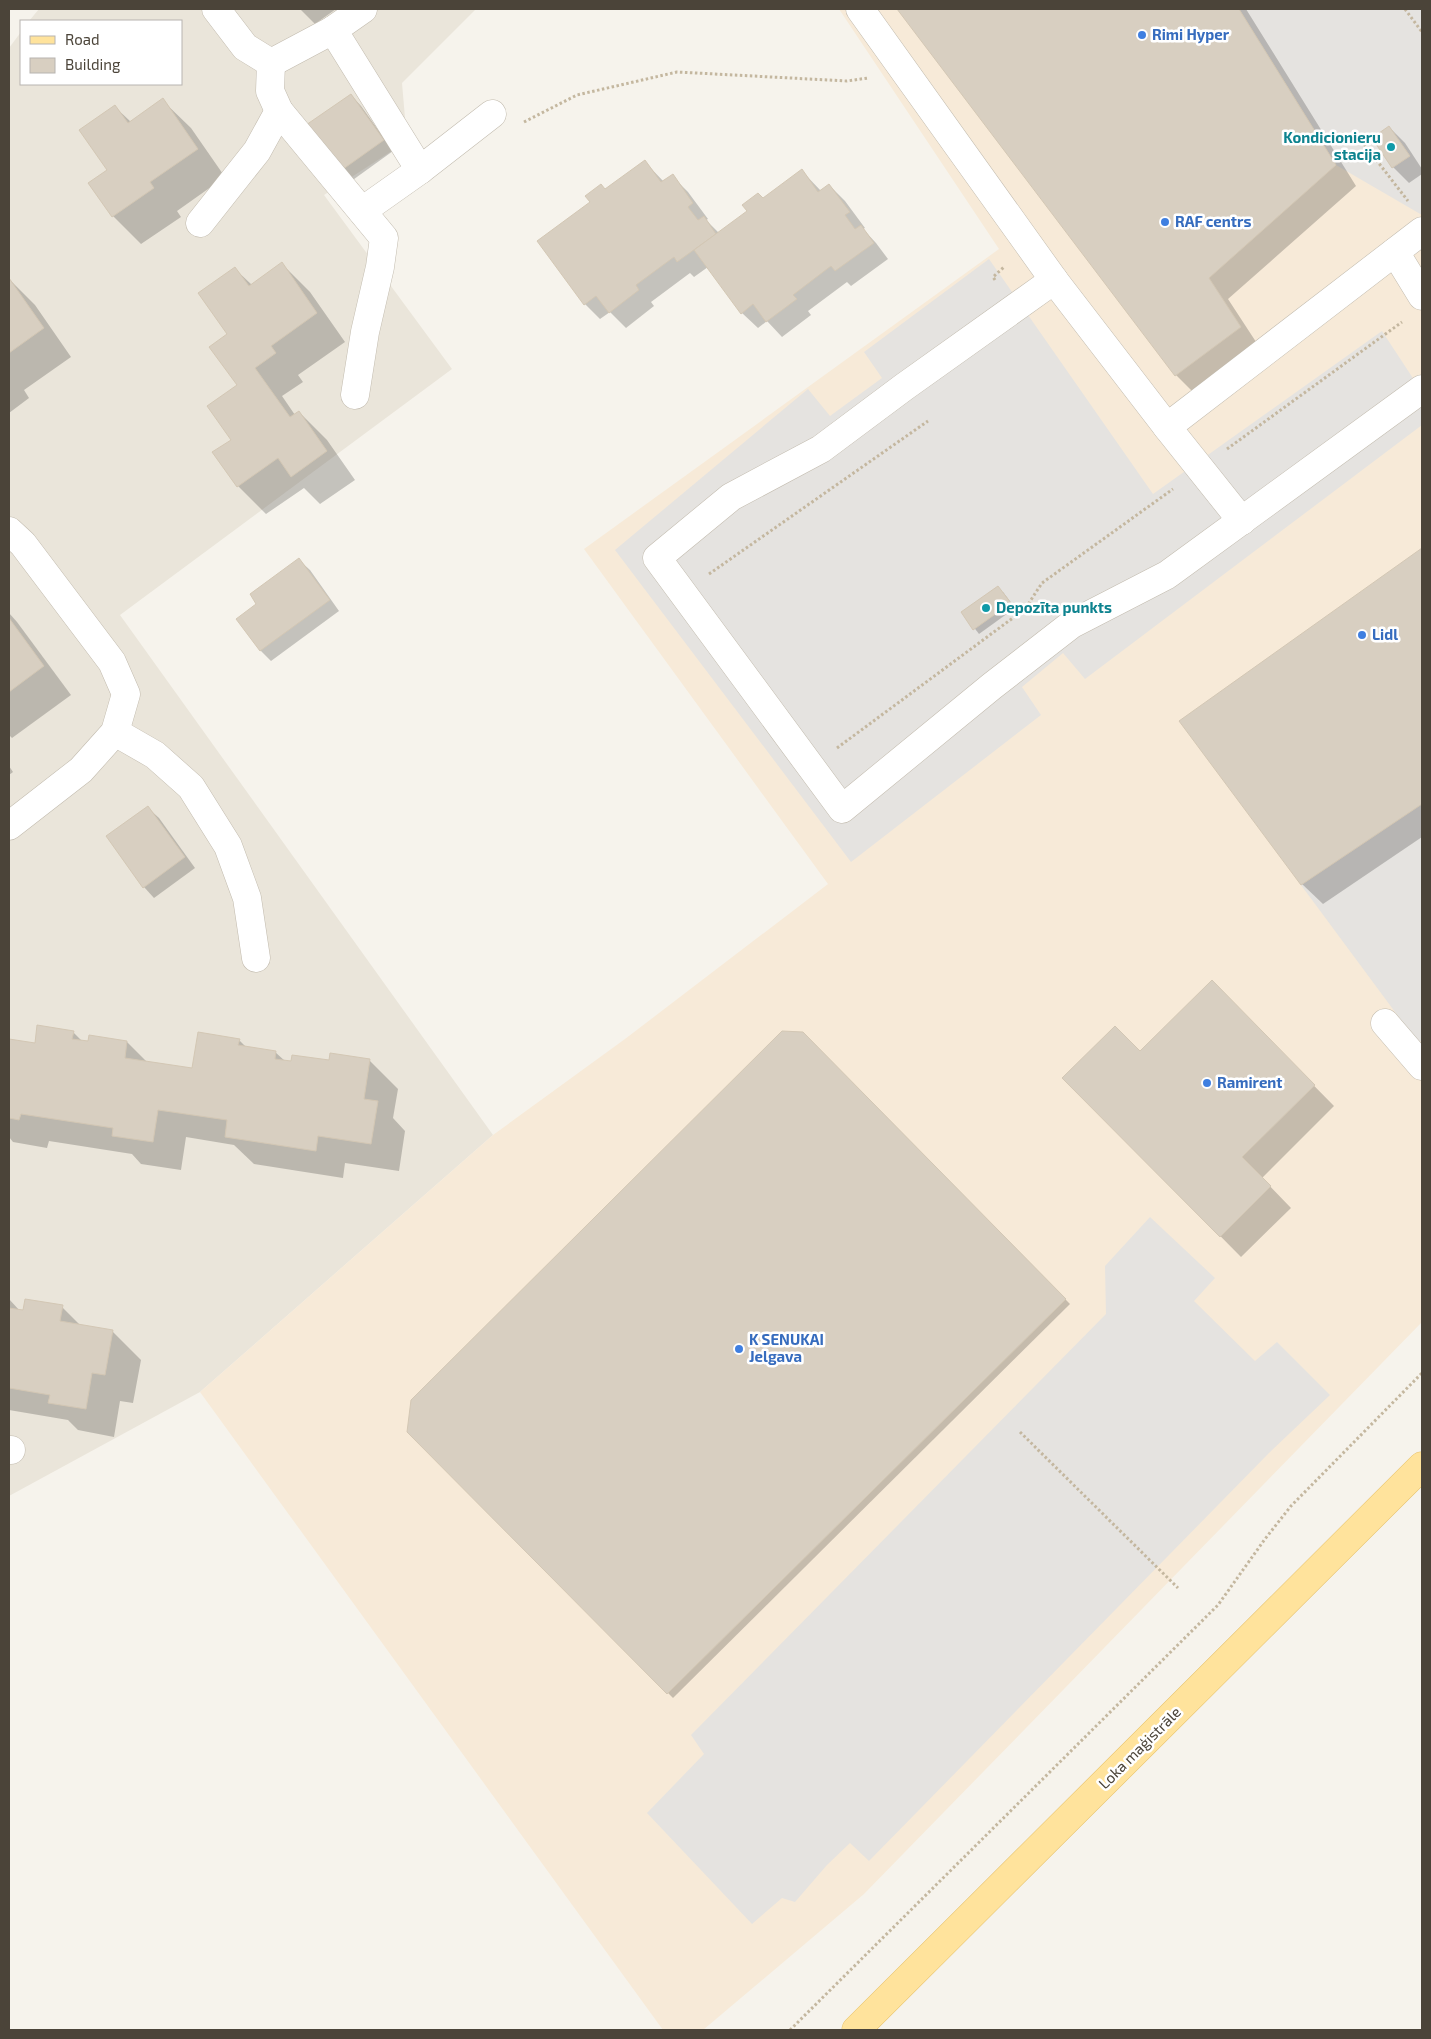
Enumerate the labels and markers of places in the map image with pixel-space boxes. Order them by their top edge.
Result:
place label: Rimi Hyper [1152,25,1230,44]
marker: Rimi Hyper [1136,29,1148,41]
place label: Kondicionieru stacija [1283,128,1381,163]
marker: Kondicionieru stacija [1385,141,1397,153]
place label: RAF centrs [1175,212,1251,230]
marker: RAF centrs [1159,216,1171,228]
place label: Depozīta punkts [996,598,1112,616]
marker: Depozīta punkts [980,602,992,614]
place label: Lidl [1372,625,1398,643]
marker: Lidl [1356,629,1368,641]
place label: Ramirent [1217,1073,1283,1091]
marker: Ramirent [1201,1077,1213,1089]
place label: K SENUKAI Jelgava [749,1330,824,1365]
marker: K SENUKAI Jelgava [733,1343,745,1355]

